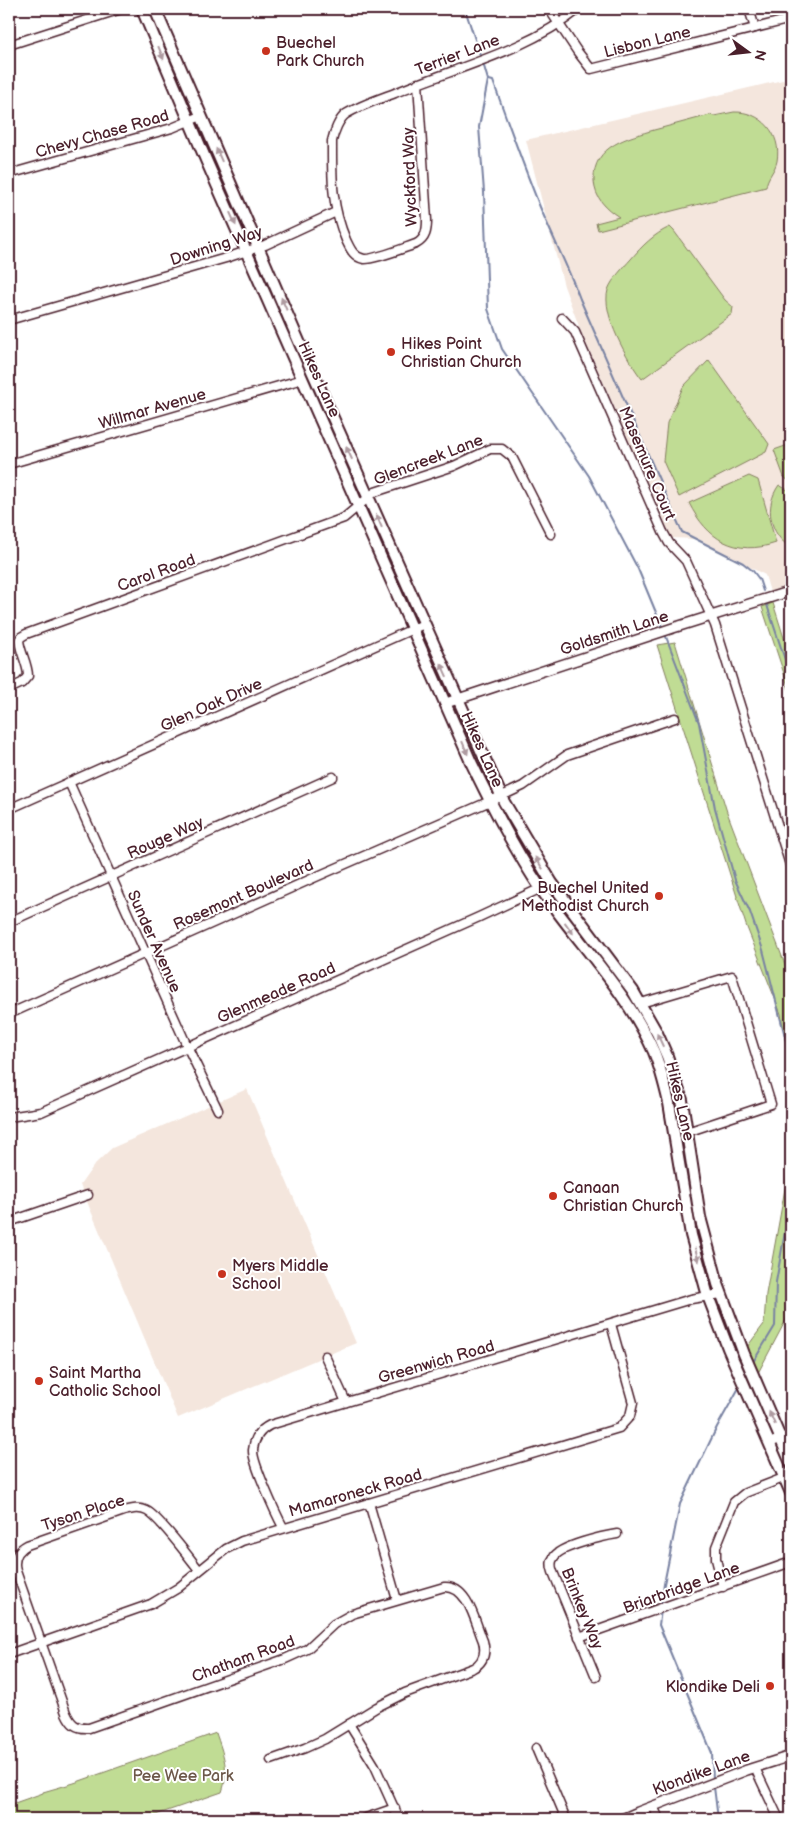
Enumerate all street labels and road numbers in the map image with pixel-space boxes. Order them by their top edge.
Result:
street label: Lisbon Lane [602,22,693,62]
street label: Terrier Lane [413,30,503,80]
street label: Chevy Chase Road [34,106,171,163]
street label: Wyckford Way [399,126,422,227]
street label: Downing Way [168,222,266,270]
street label: Hikes Lane [293,339,344,421]
street label: Willmar Avenue [97,385,209,434]
street label: Masemure Court [614,404,679,523]
street label: Glencreek Lane [371,431,486,490]
street label: Carol Road [115,551,198,596]
street label: Goldsmith Lane [558,607,672,660]
street label: Glen Oak Drive [158,674,266,736]
street label: Hikes Lane [456,709,507,791]
street label: Rouge Way [124,813,207,864]
street label: Rosemont Boulevard [171,856,317,935]
street label: Sunder Avenue [123,887,185,996]
street label: Glenmeade Road [215,959,339,1028]
street label: Hikes Lane [661,1060,698,1143]
street label: Greenwich Road [376,1337,497,1388]
street label: Mamaroneck Road [287,1465,424,1522]
street label: Tyson Place [39,1491,128,1536]
street label: Briarbridge Lane [621,1558,743,1618]
street label: Brinkey Way [557,1565,607,1653]
street label: Chatham Road [189,1632,298,1687]
street label: Klondike Lane [650,1747,753,1800]

